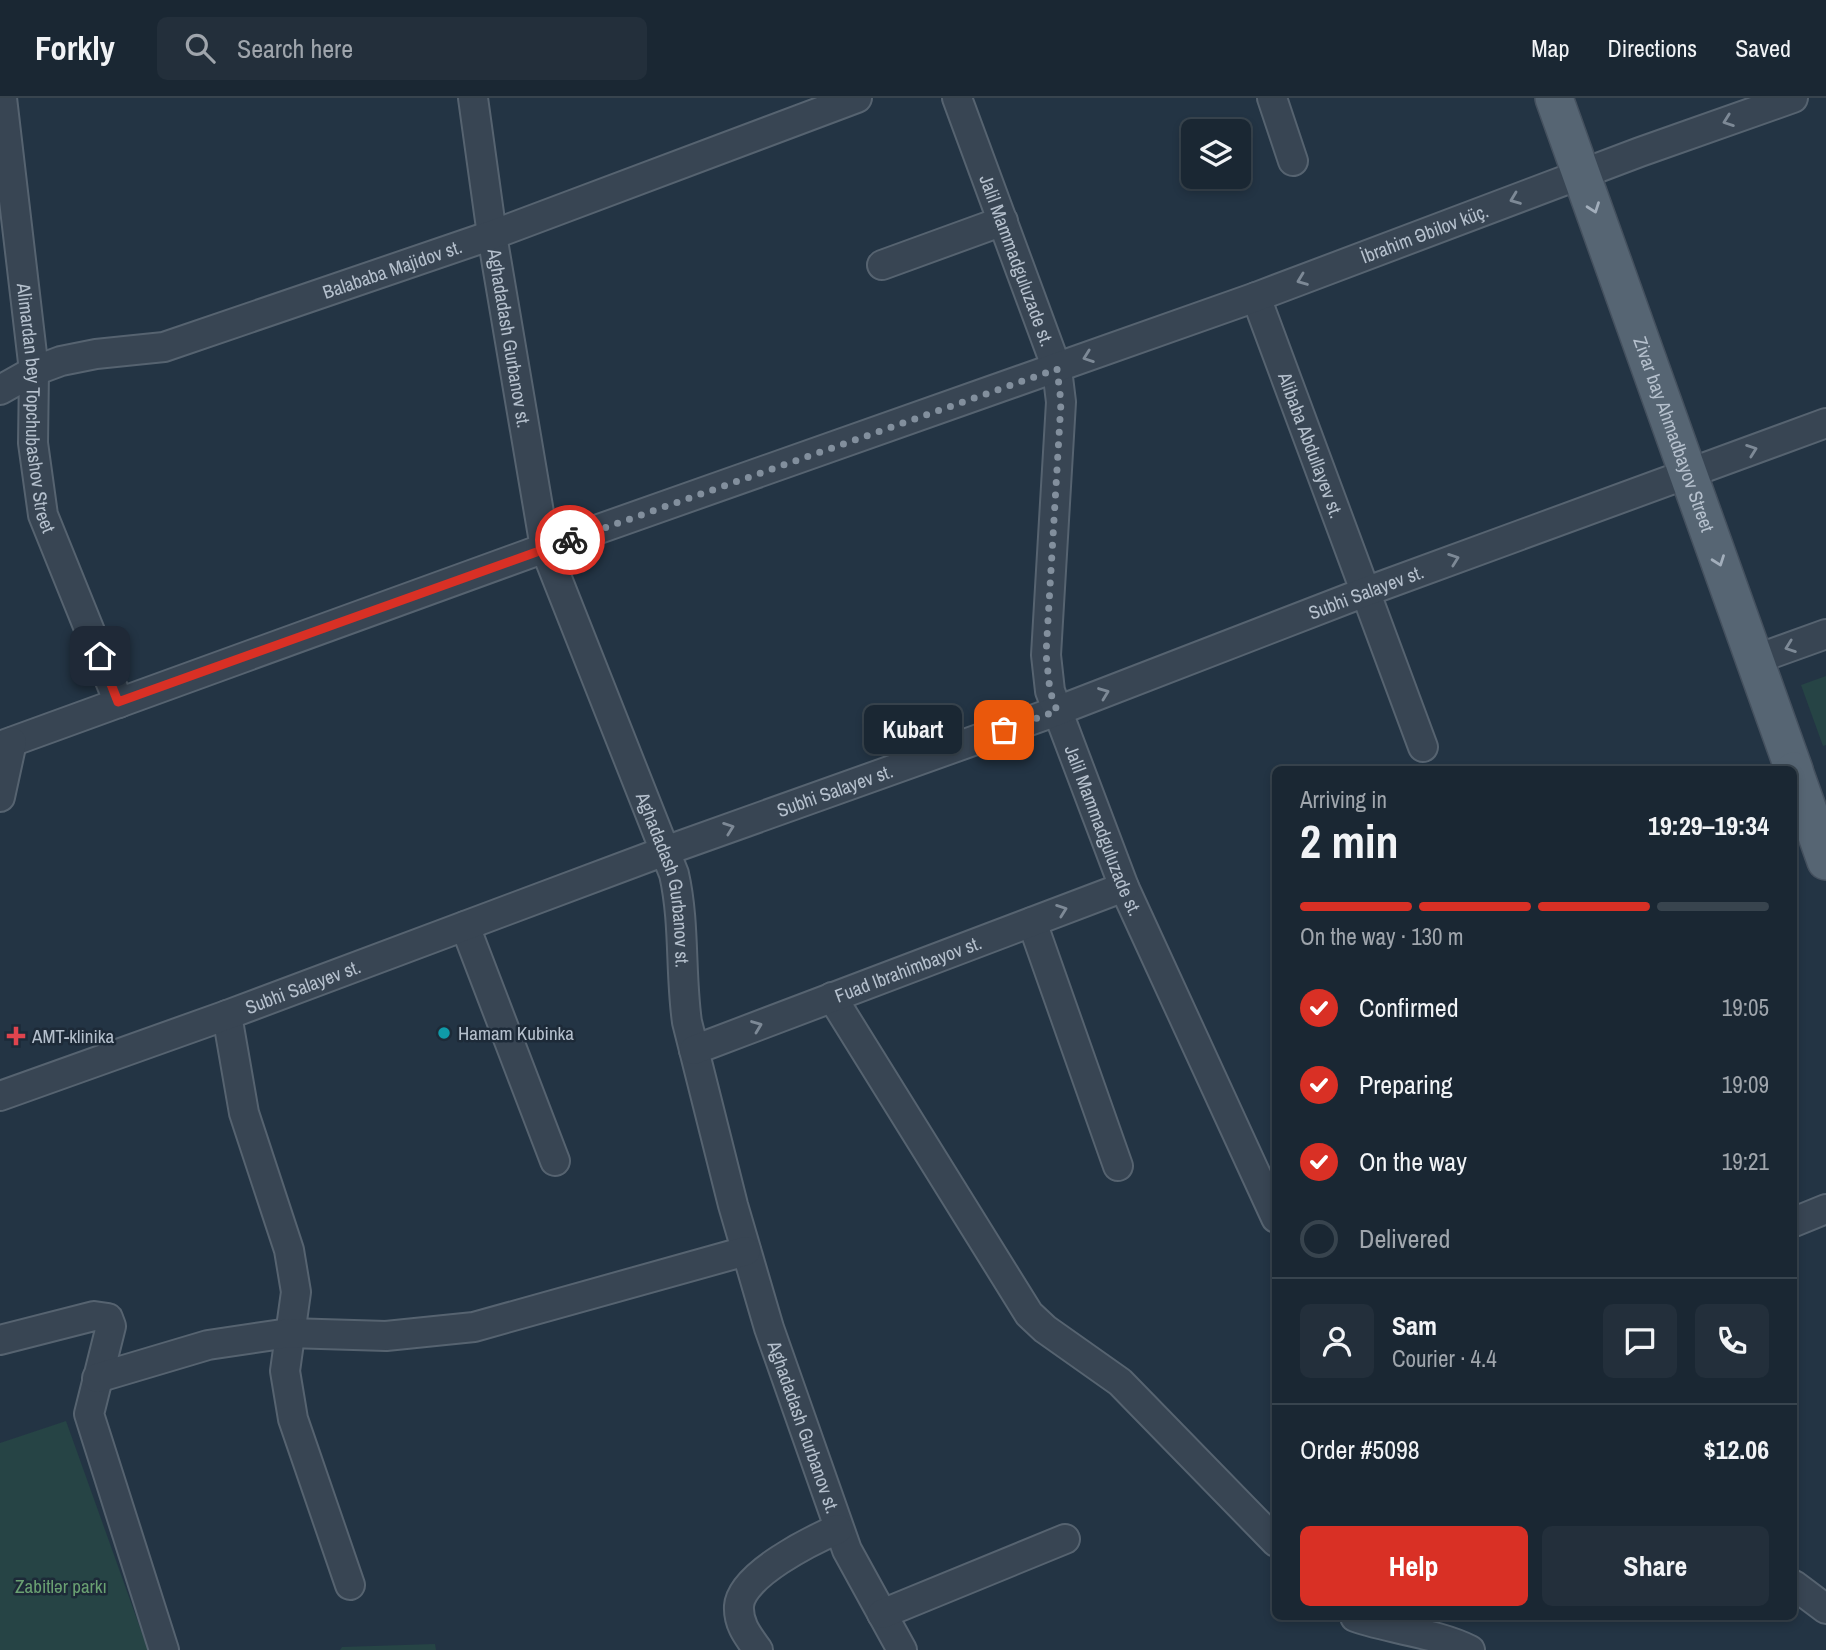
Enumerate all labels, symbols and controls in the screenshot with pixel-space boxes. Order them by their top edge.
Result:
search box [157,17,647,80]
text: Forkly [35,26,115,70]
icon: search [181,29,219,67]
text: Search here [237,31,353,66]
text: Map [1531,32,1569,64]
text: Directions [1607,32,1697,64]
text: Saved [1735,32,1791,64]
one-way arrow [1723,113,1735,127]
map controls [1181,119,1251,189]
button: layers [1181,119,1251,189]
street label: Jalil Mammadguluzade st. [973,171,1060,350]
one-way arrow [1509,191,1521,205]
street label: İbrahim Əbilov küç. [1357,197,1492,269]
one-way arrow [1586,202,1600,214]
street label: Balababa Majidov st. [319,233,465,305]
street label: Aghadadash Gurbanov st. [481,246,537,430]
one-way arrow [1297,271,1309,285]
street label: Alimardan bey Topchubashov Street [11,281,62,537]
street label: Zivar bay Ahmadbayov Street [1627,333,1721,536]
one-way arrow [1083,349,1095,363]
street label: Alibaba Abdullayev st. [1272,368,1350,522]
one-way arrow [1746,444,1758,458]
courier [535,505,605,575]
icon: bike [551,521,589,559]
one-way arrow [1448,554,1460,568]
one-way arrow [1711,555,1725,567]
street label: Subhi Salayev st. [1304,559,1427,626]
pin [70,626,130,686]
icon: home [81,637,119,675]
one-way arrow [1785,638,1797,652]
one-way arrow [1098,687,1110,701]
pin [974,700,1034,760]
callout: Kubart [864,706,962,754]
icon: bag [985,711,1023,749]
text: Kubart [883,714,943,745]
street label: Jalil Mammadguluzade st. [1059,741,1148,920]
street label: Subhi Salayev st. [773,758,896,823]
text: Arriving in [1300,784,1387,815]
street label: Aghadadash Gurbanov st. [630,787,696,968]
text: 19:29–19:34 [1648,808,1769,843]
text: 2 min [1300,810,1399,872]
one-way arrow [722,822,734,836]
one-way arrow [1055,905,1067,919]
text: On the way · 130 m [1300,921,1464,952]
street label: Fuad Ibrahimbayov st. [831,929,985,1008]
street label: Subhi Salayev st. [241,953,364,1020]
icon: check [1300,989,1338,1027]
text: Confirmed [1359,990,1459,1025]
text: 19:05 [1722,992,1769,1023]
place label: Hamam Kubinka [458,1020,574,1046]
one-way arrow [751,1020,763,1034]
place label: AMT-klinika [31,1023,115,1049]
marker: Hamam Kubinka [436,1025,452,1041]
marker: AMT-klinika [6,1026,26,1046]
icon: check [1300,1066,1338,1104]
text: Preparing [1359,1067,1453,1102]
text: 19:09 [1722,1069,1769,1100]
icon: check [1300,1143,1338,1181]
text: On the way [1359,1144,1467,1179]
text: 19:21 [1722,1146,1769,1177]
text: Delivered [1359,1221,1450,1256]
button: person [1300,1304,1374,1378]
button: chat [1603,1304,1677,1378]
button: phone [1695,1304,1769,1378]
text: Sam [1392,1308,1437,1343]
street label: Aghadadash Gurbanov st. [761,1336,846,1517]
text: Courier · 4.4 [1392,1343,1497,1374]
text: Order #5098 [1300,1432,1420,1467]
text: $12.06 [1704,1432,1769,1467]
button: Help [1300,1526,1528,1606]
button: Share [1542,1526,1769,1606]
park label: Zabitlər parkı [15,1573,107,1599]

